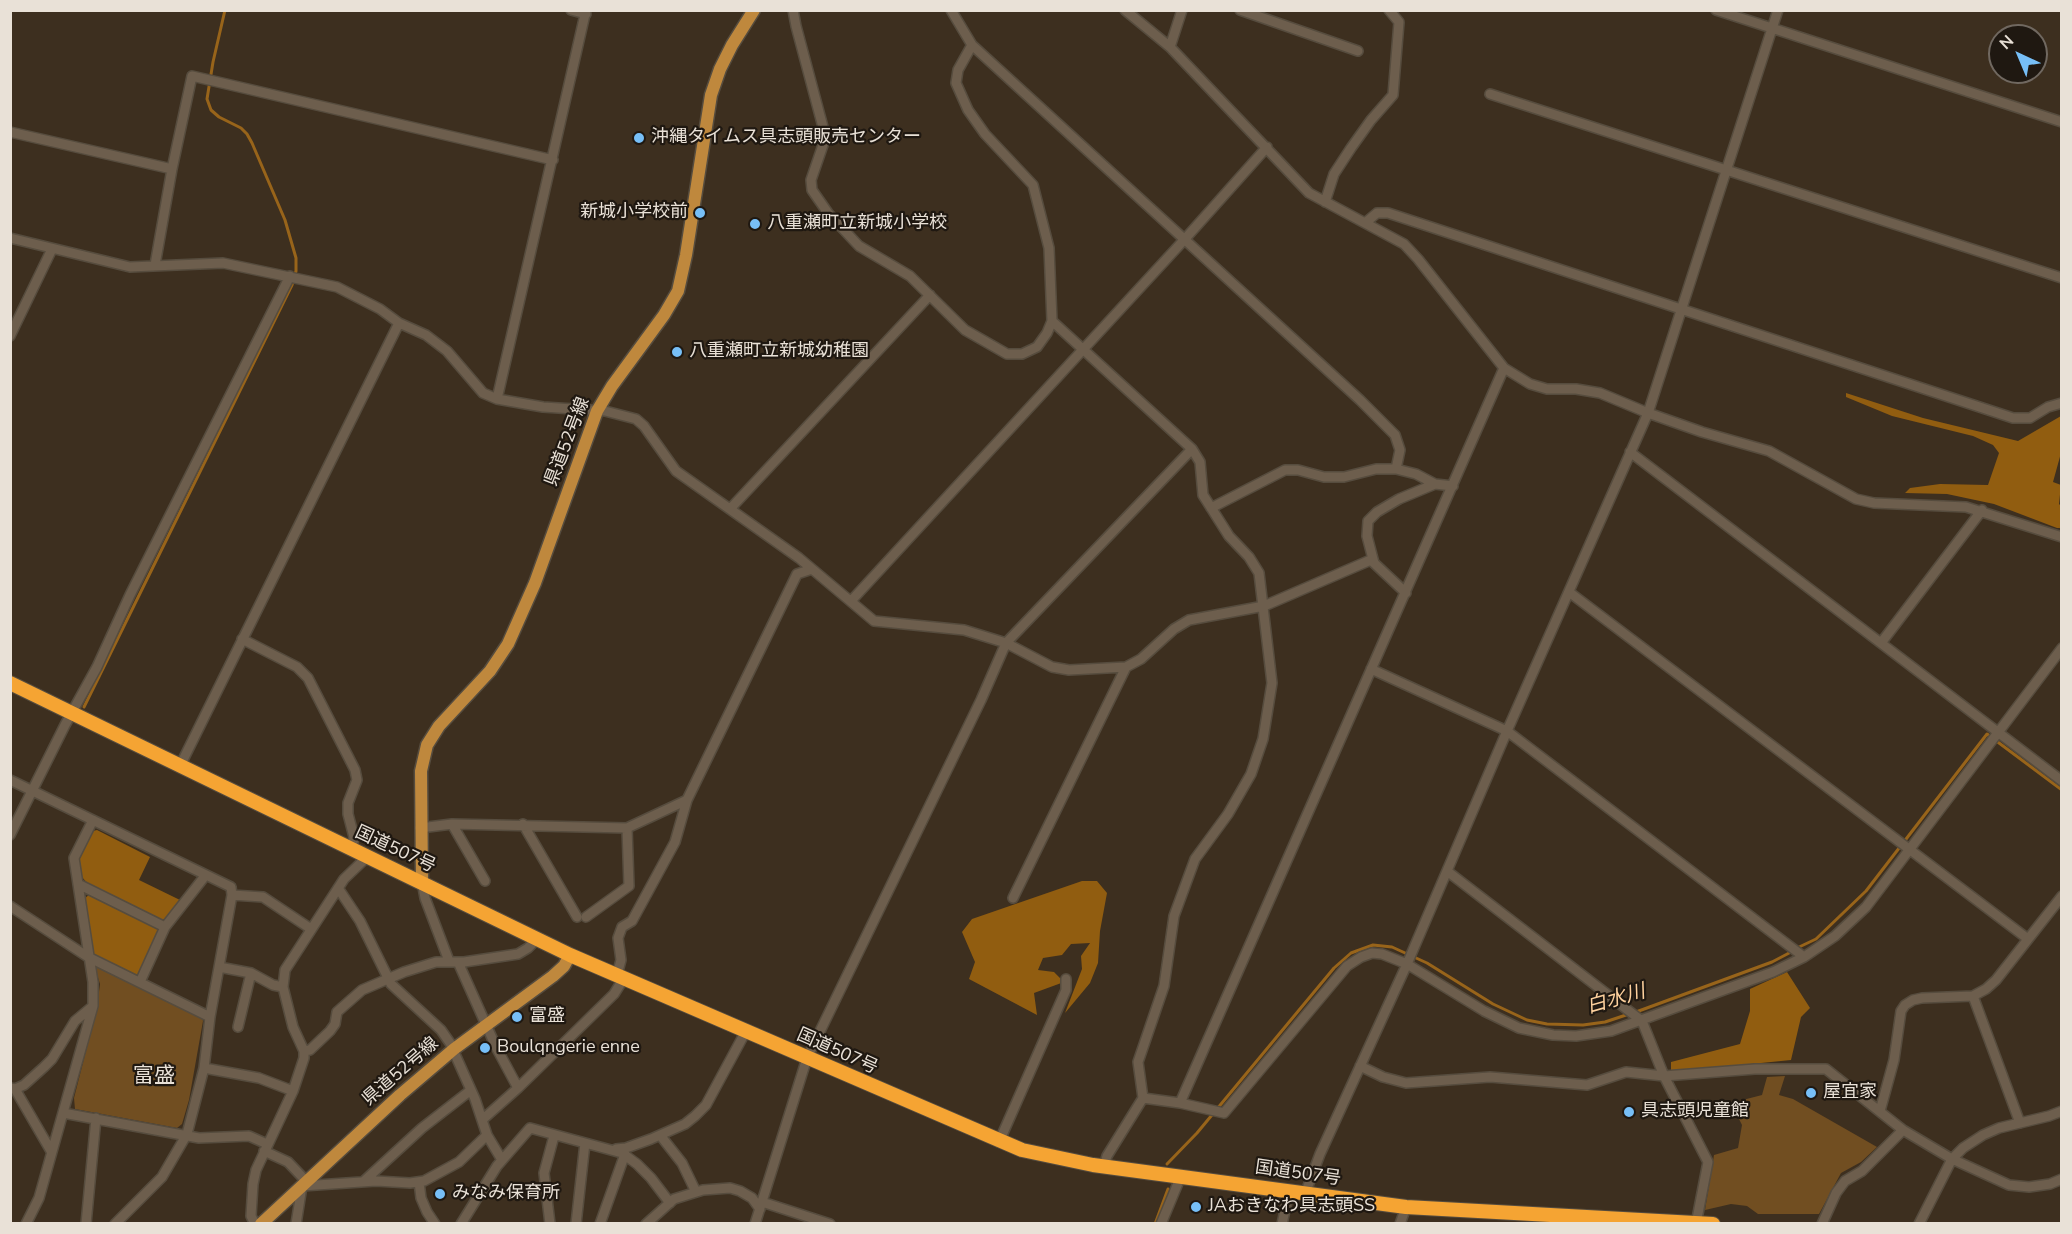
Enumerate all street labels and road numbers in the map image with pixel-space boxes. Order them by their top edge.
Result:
street label: 県道52号線 [541,394,595,490]
street label: 国道507号 [351,822,439,878]
street label: 国道507号 [793,1025,881,1079]
street label: 県道52号線 [359,1033,443,1111]
street label: 国道507号 [1254,1157,1342,1191]

